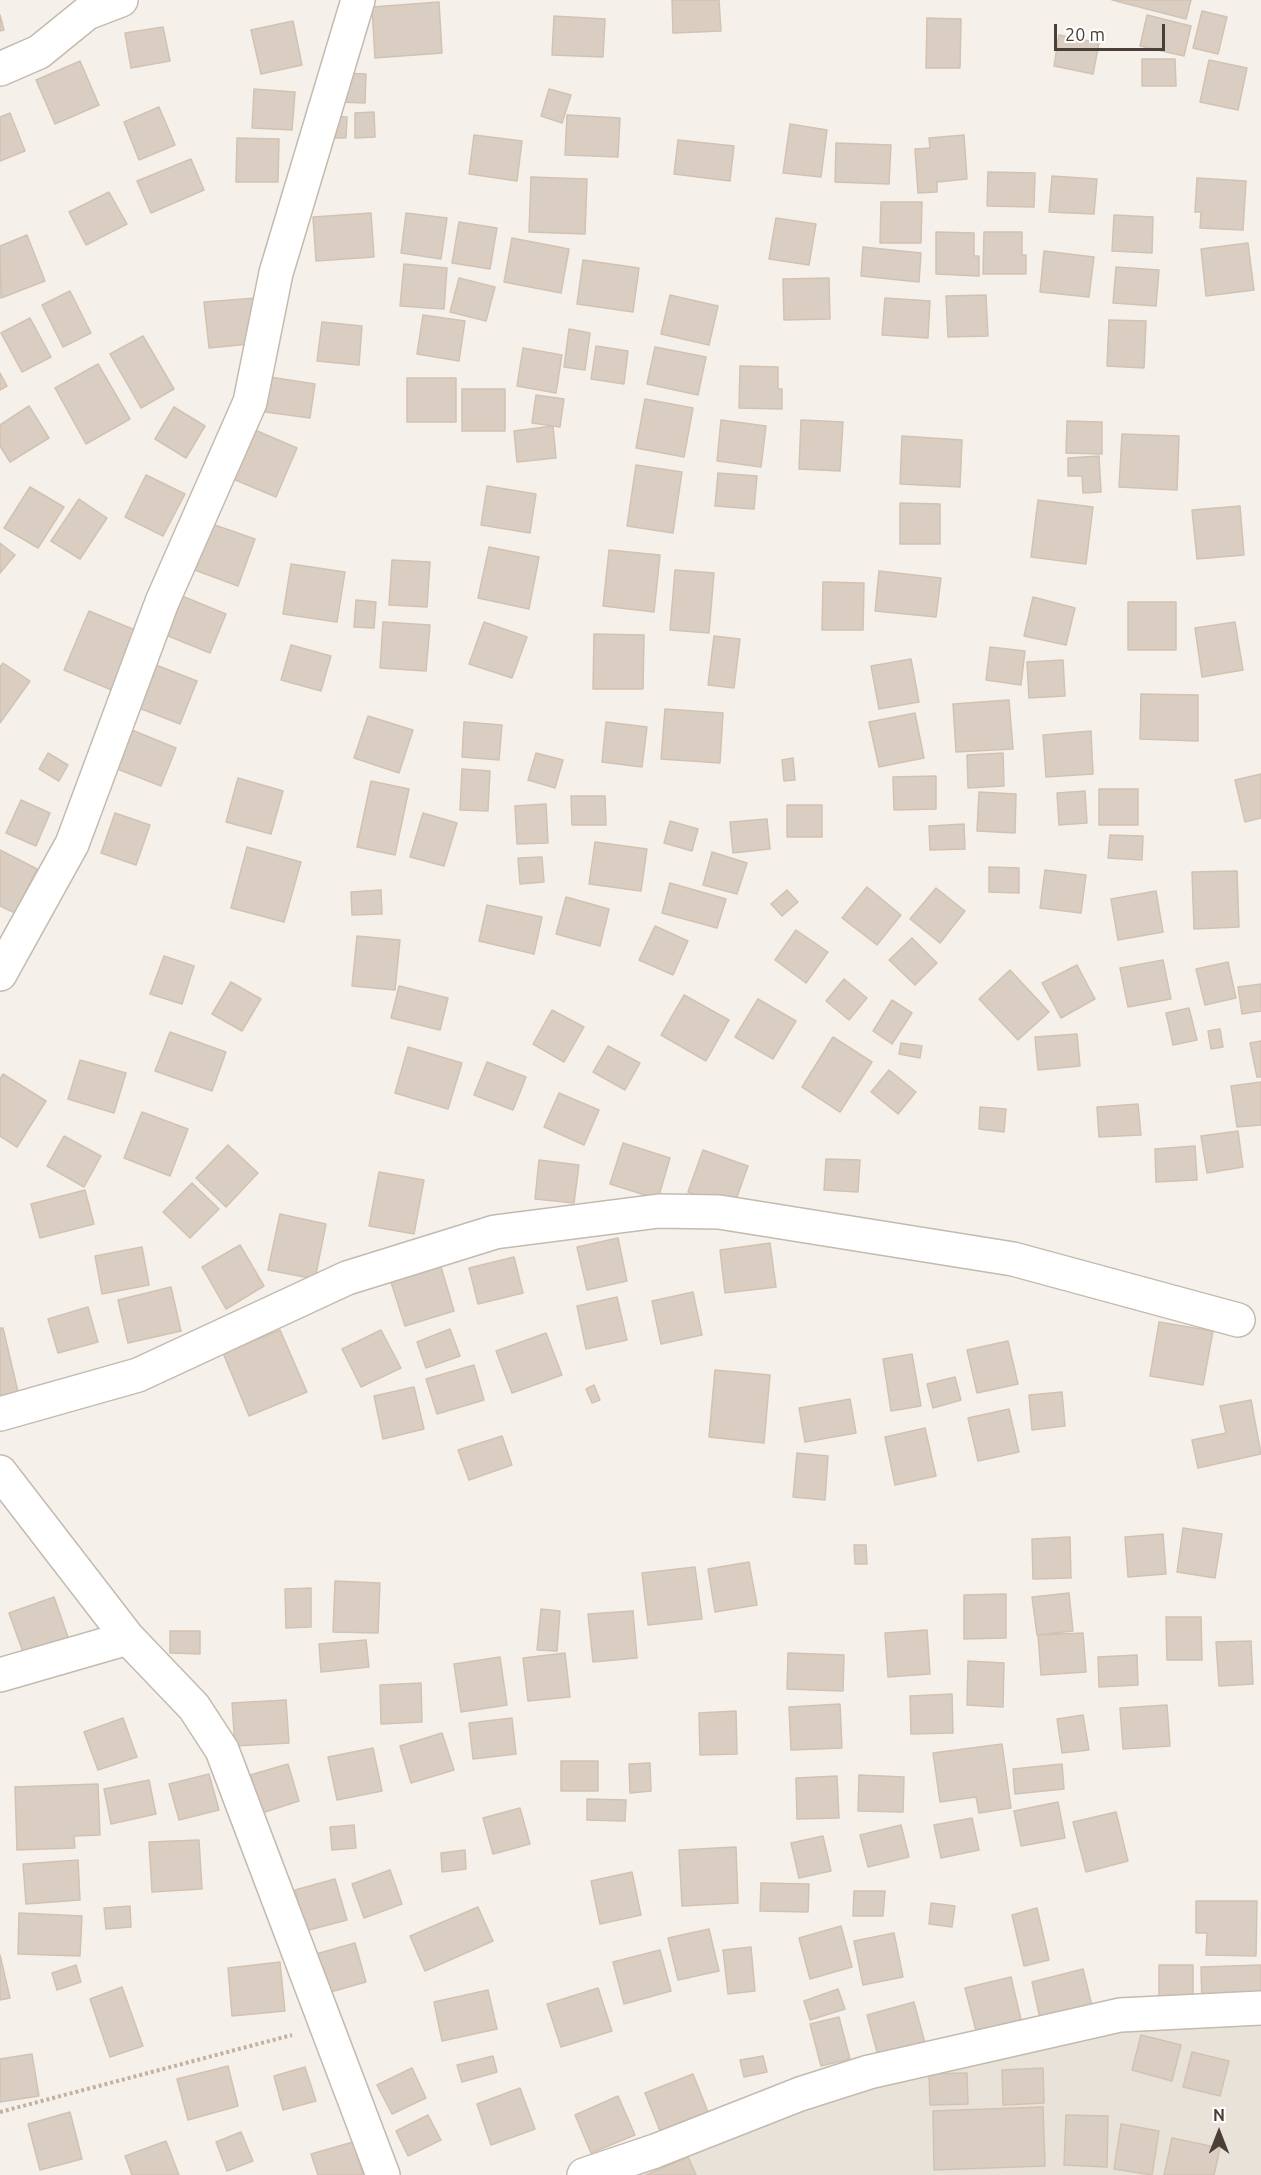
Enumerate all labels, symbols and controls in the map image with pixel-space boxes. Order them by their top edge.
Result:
scale bar [1057,12,1168,50]
text: 20 m [1065,24,1105,44]
north arrow [1189,2103,1249,2163]
text: N [1213,2106,1225,2124]

